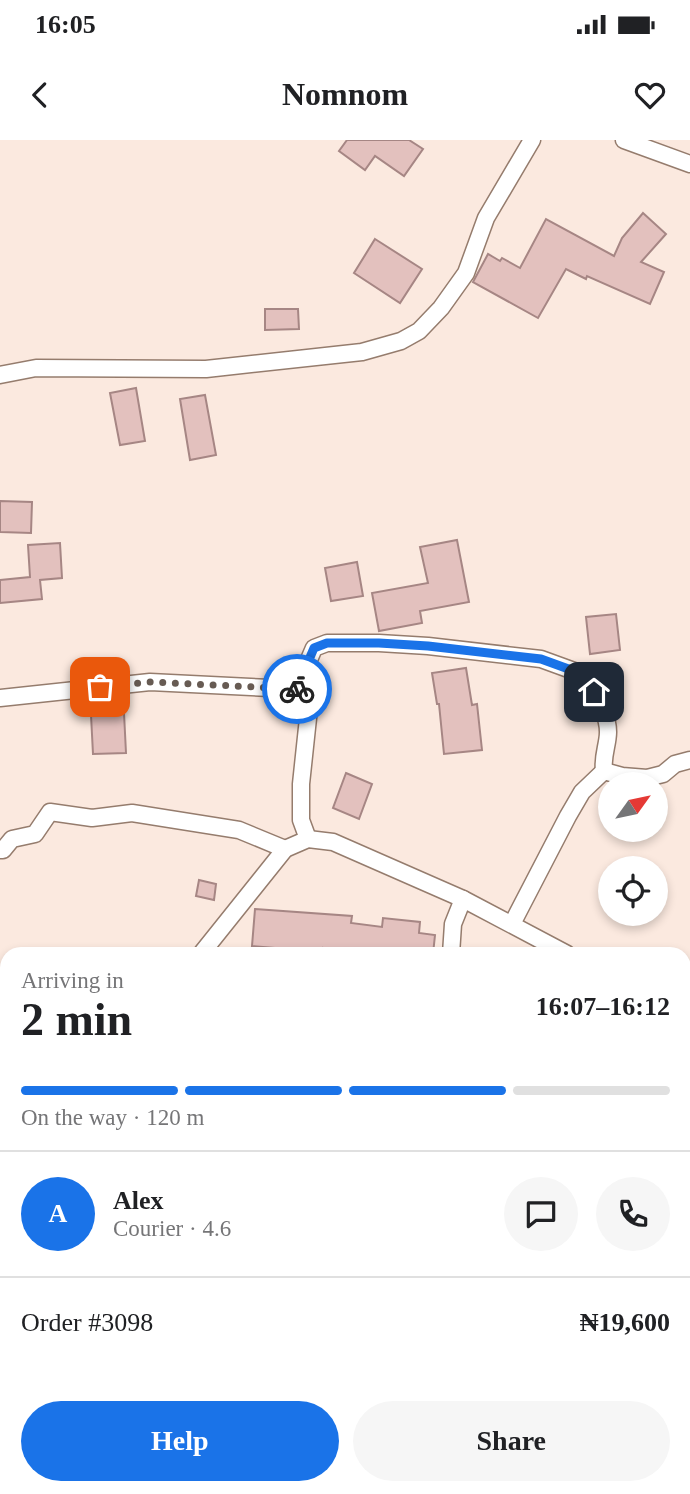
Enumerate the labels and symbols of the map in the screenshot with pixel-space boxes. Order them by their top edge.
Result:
courier [262,654,332,724]
pin [70,657,130,717]
pin [564,662,624,722]
north arrow [598,772,668,842]

